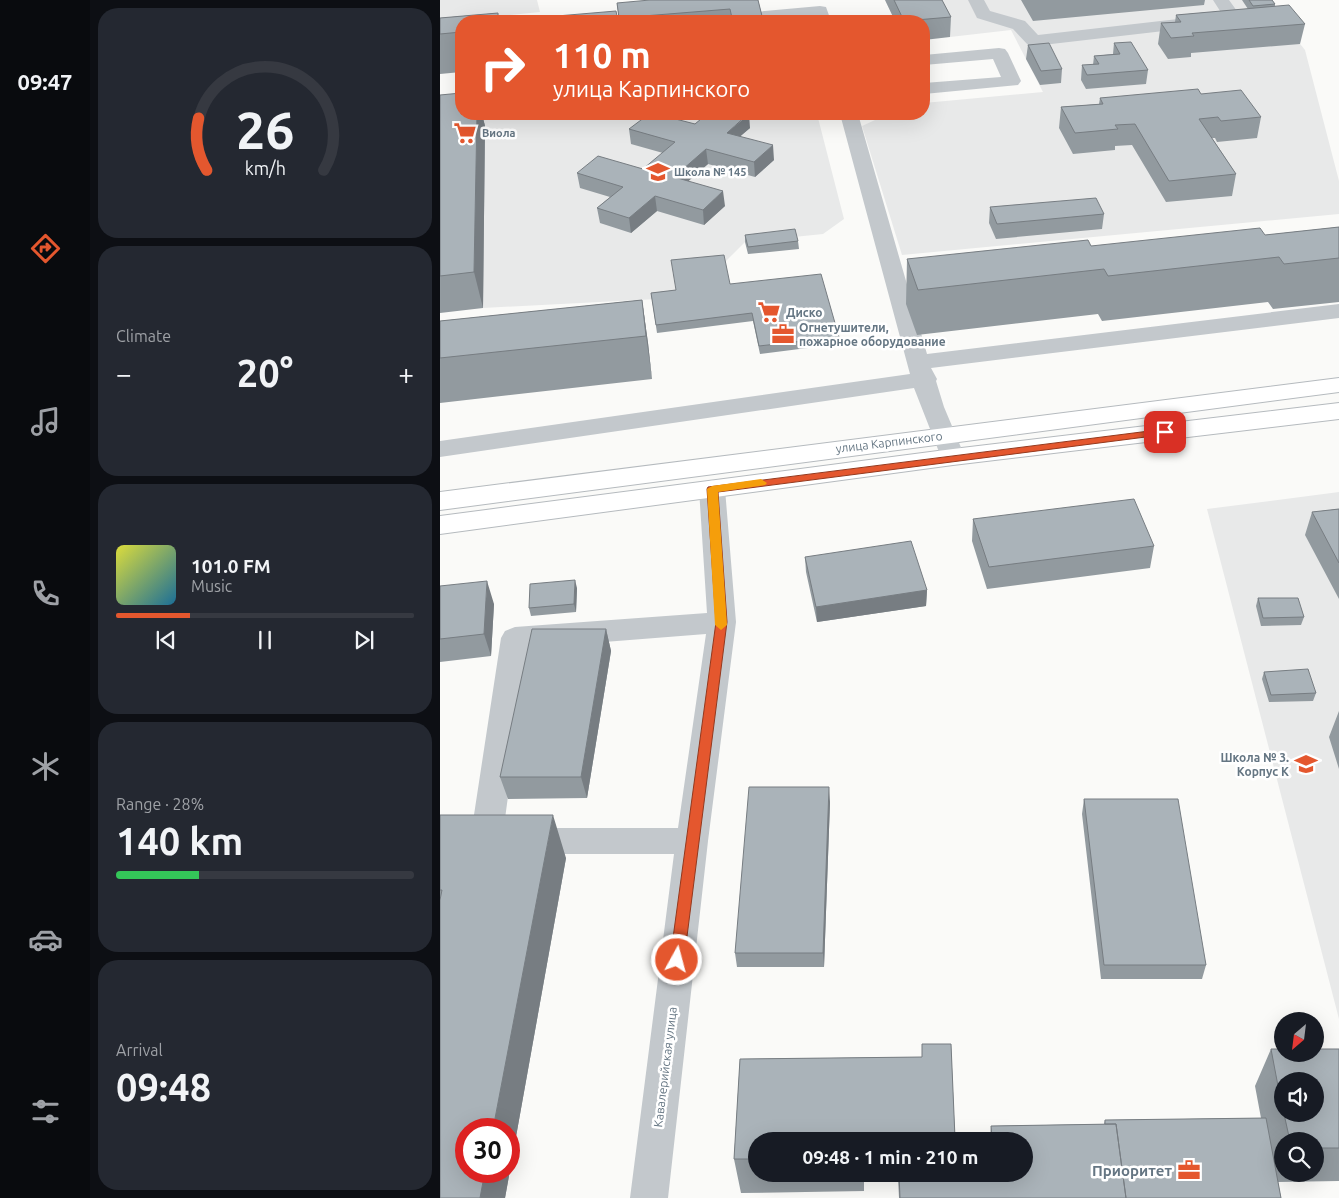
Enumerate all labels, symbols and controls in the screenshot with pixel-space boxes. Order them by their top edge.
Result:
icon: right [470,35,535,100]
text: 110 m [553,35,651,75]
text: 09:47 [17,69,73,94]
text: улица Карпинского [553,76,750,101]
text: 26 [236,101,294,159]
supermarket icon: Виола [452,120,478,146]
place label: Виола [482,127,515,139]
text: km/h [244,158,286,178]
school or university icon: Школа № 145 [645,159,671,185]
place label: Школа № 145 [674,166,746,178]
icon: directions [28,231,63,266]
supermarket icon: Диско [756,299,782,325]
place label: Диско [786,306,822,319]
office icon: Огнетушители, пожарное оборудование [770,321,796,347]
place label: Огнетушители, пожарное оборудование [799,321,946,348]
text: Climate [116,327,171,345]
text: 20° [237,352,293,394]
text: − [116,358,132,389]
text: + [398,358,414,389]
icon: music [28,404,63,439]
pin [1144,411,1186,453]
icon: arrive [1151,418,1179,446]
street label: улица Карпинского [835,429,943,455]
text: 101.0 FM [191,555,271,577]
icon: phone [28,576,63,611]
text: Music [191,577,232,595]
icon: previous [152,626,180,654]
icon: pause [251,626,279,654]
icon: next [350,626,378,654]
icon: climate [28,749,63,784]
place label: Школа № 3. Корпус К [1221,751,1289,778]
school or university icon: Школа № 3. Корпус К [1293,751,1319,777]
text: Range · 28% [116,795,204,813]
text: 140 km [116,820,243,862]
icon: car [28,922,63,957]
position arrow [650,933,702,985]
street label: Кавалерийская улица [651,1006,679,1128]
north arrow [1274,1012,1324,1062]
map controls [1274,1012,1324,1182]
text: Arrival [116,1041,163,1059]
text: 09:48 [116,1066,211,1108]
button: sound [1274,1072,1324,1122]
icon: filters [28,1094,63,1129]
speed limit sign: 30 [455,1118,520,1183]
button: search [1274,1132,1324,1182]
text: 09:48 · 1 min · 210 m [803,1146,978,1168]
office icon: Приоритет [1176,1157,1202,1183]
place label: Приоритет [1092,1162,1172,1179]

